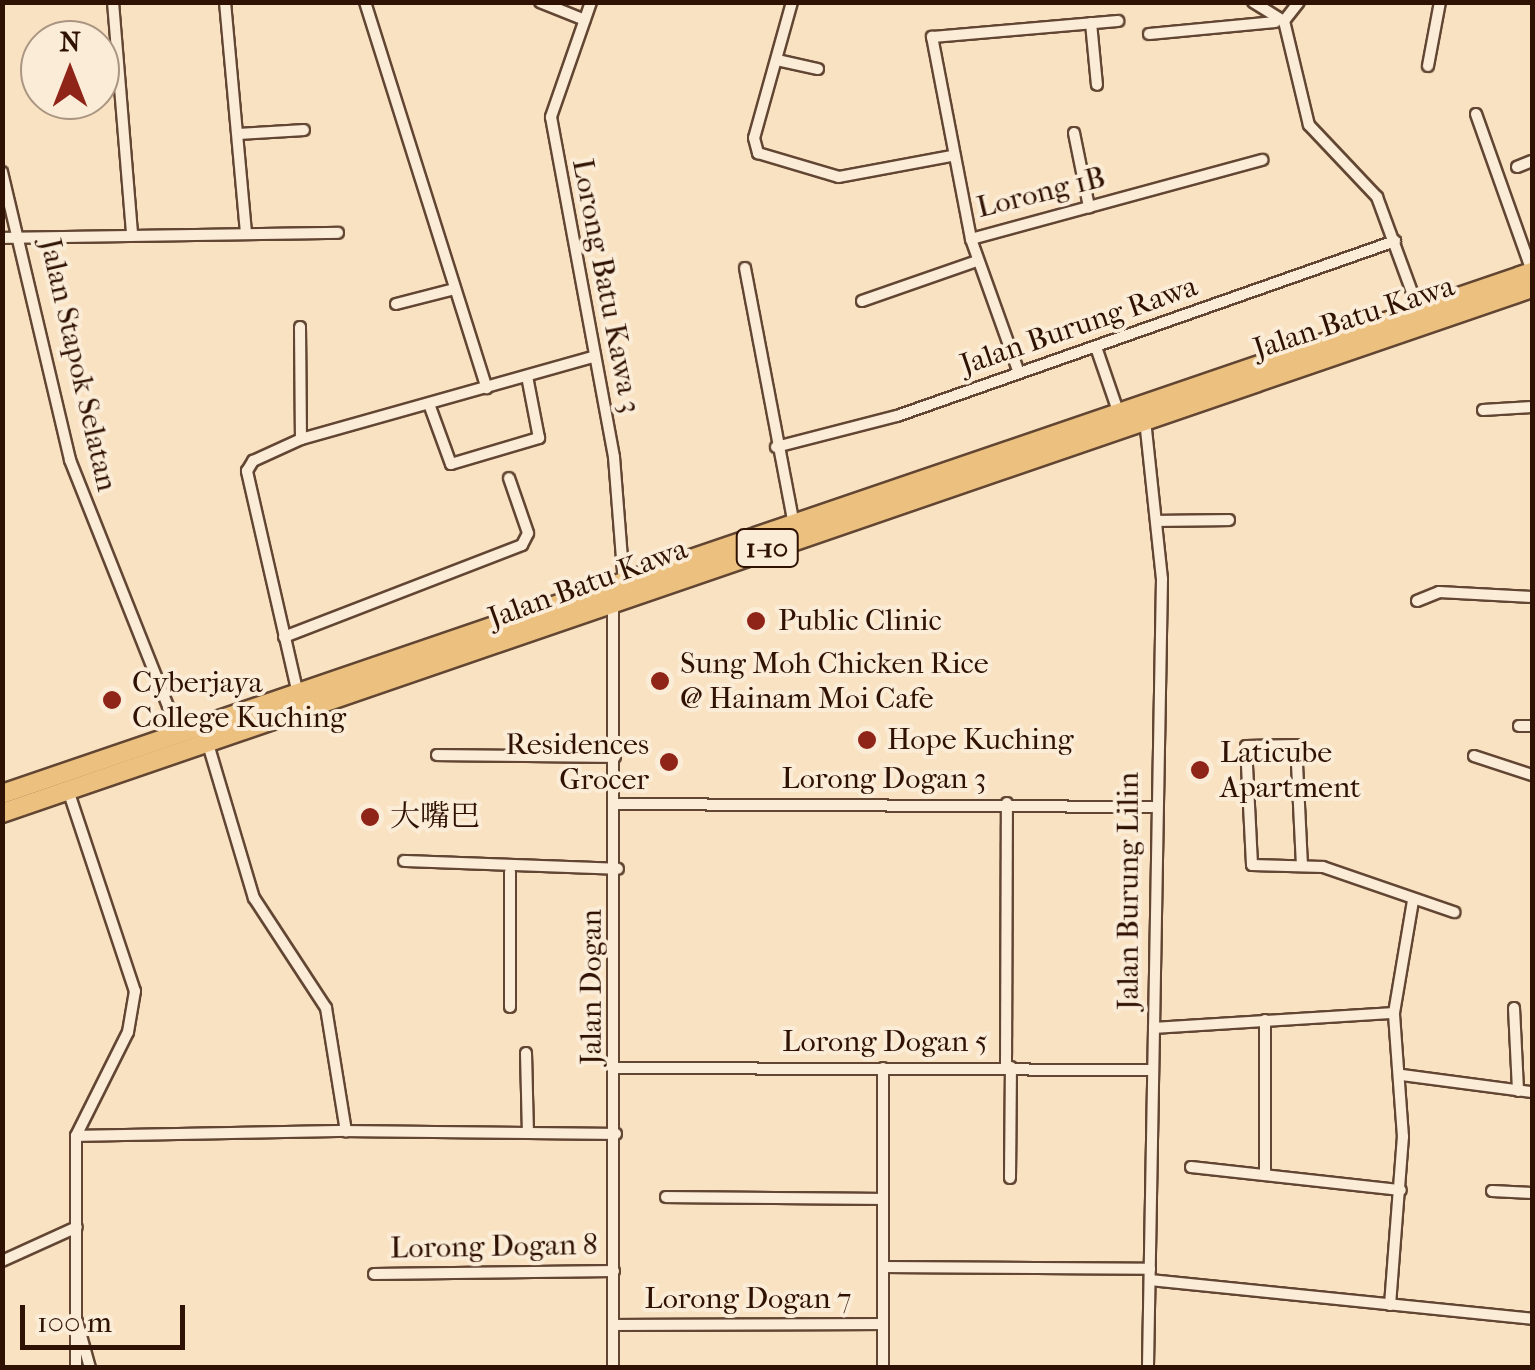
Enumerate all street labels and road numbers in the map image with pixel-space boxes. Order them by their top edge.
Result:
street label: Lorong Batu Kawa 3 [564,156,648,416]
street label: Lorong 1B [973,160,1109,226]
street label: Jalan Stapok Selatan [31,235,125,495]
street label: Jalan Burung Rawa [956,269,1202,383]
street label: Jalan Batu Kawa [1249,269,1459,367]
road number: 1-10 [734,525,800,571]
street label: Jalan Batu Kawa [483,531,693,637]
street label: Lorong Dogan 3 [782,761,986,797]
street label: Jalan Burung Lilin [1111,772,1147,1010]
street label: Jalan Dogan [574,909,610,1065]
street label: Lorong Dogan 5 [782,1024,988,1060]
street label: Lorong Dogan 8 [390,1227,598,1267]
street label: Lorong Dogan 7 [644,1281,852,1317]

